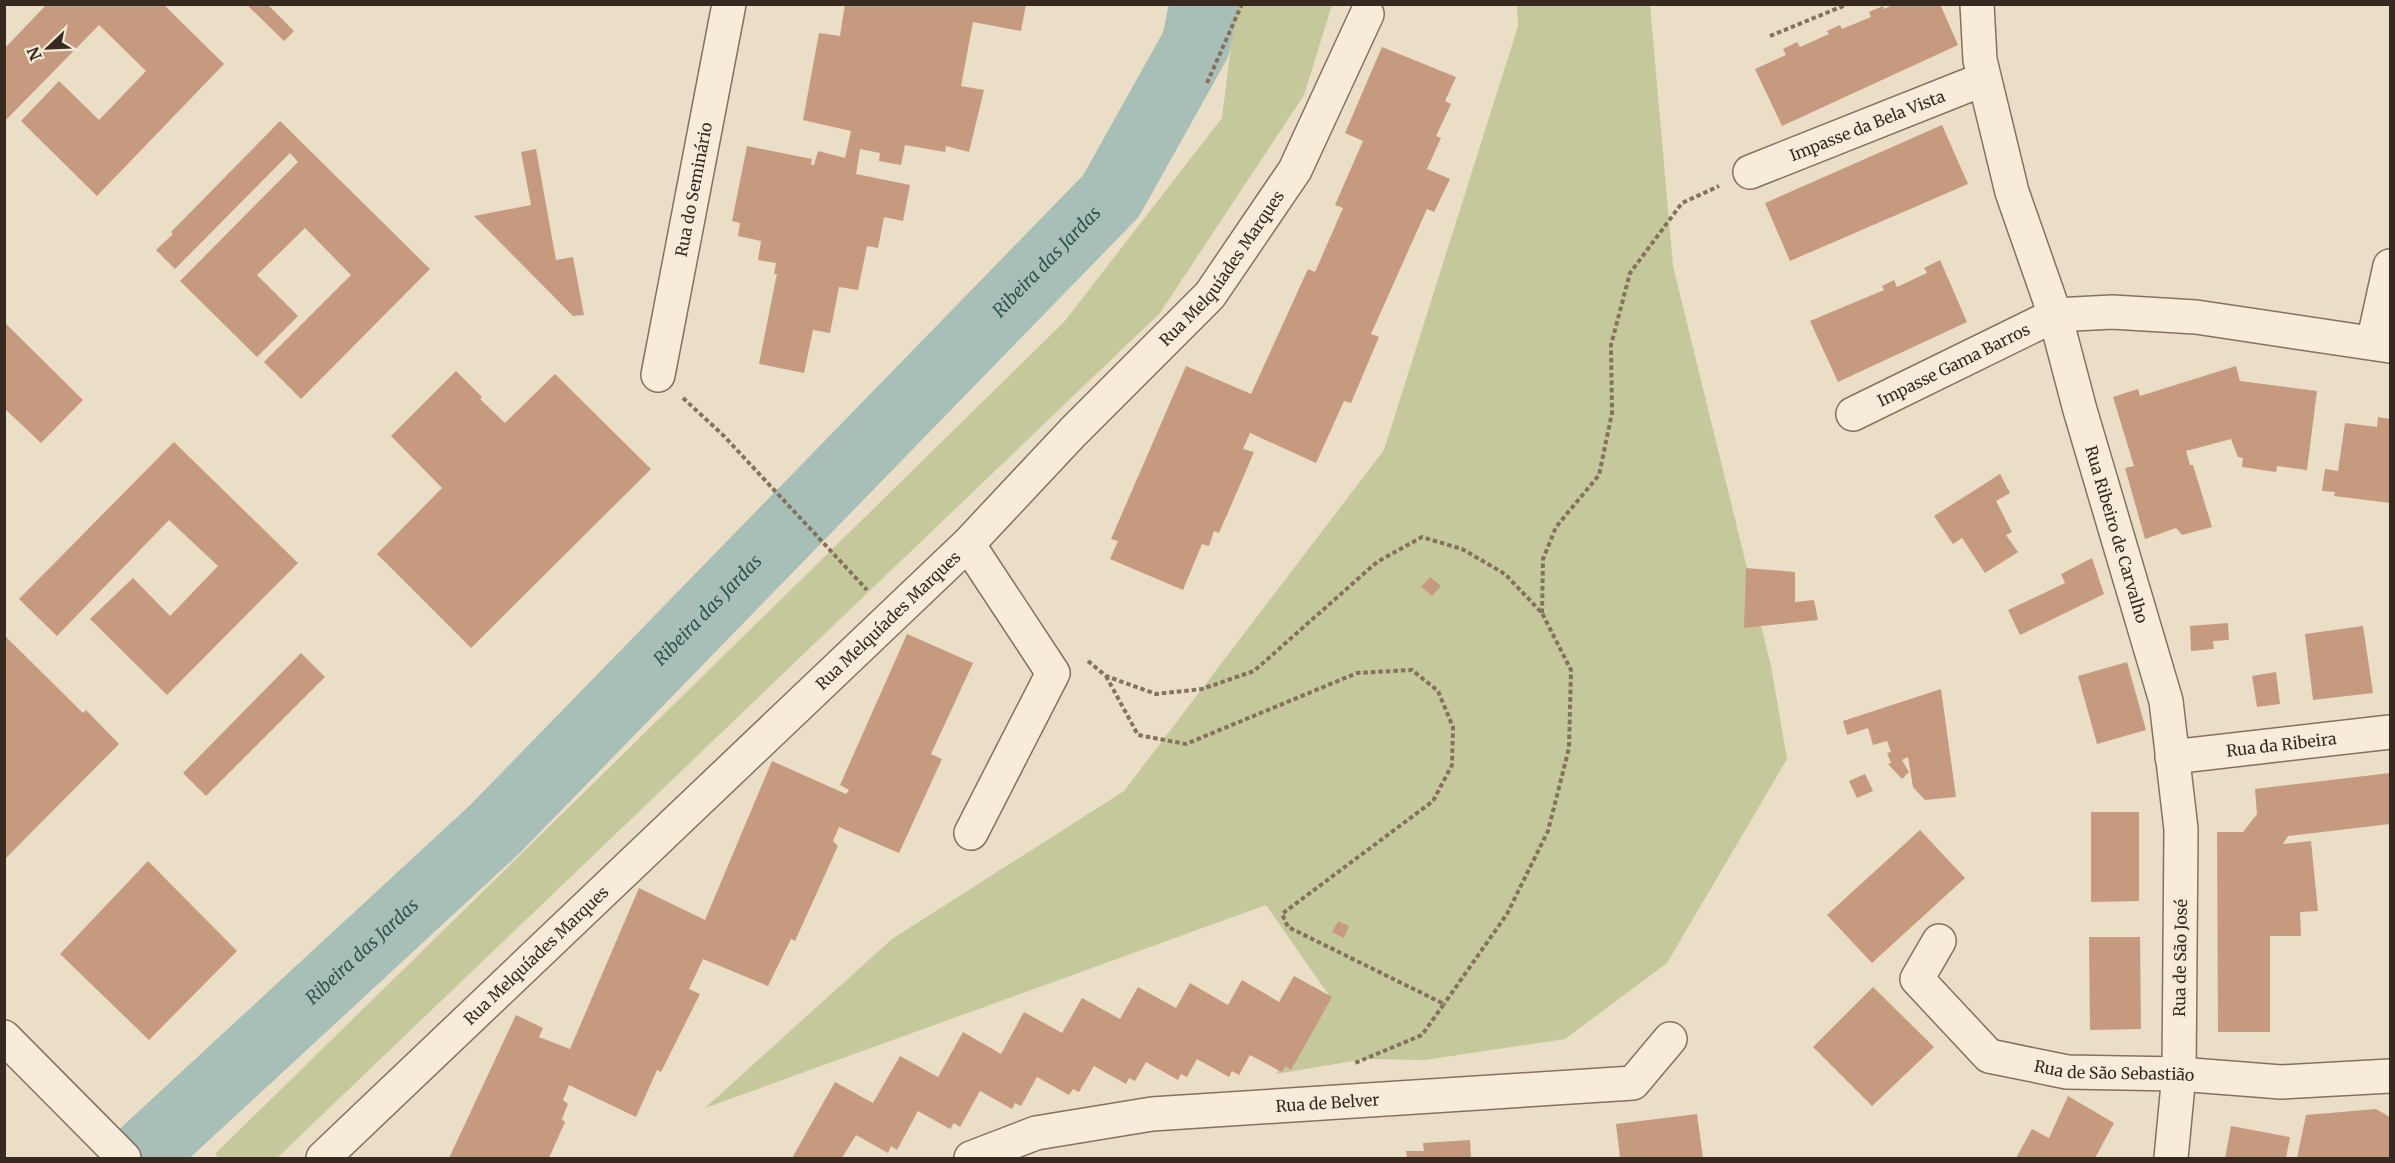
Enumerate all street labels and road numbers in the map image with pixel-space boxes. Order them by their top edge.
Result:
street label: Impasse da Bela Vista [1787,85,1948,165]
street label: Rua do Seminário [671,121,716,258]
street label: Rua Melquíades Marques [1155,186,1288,350]
street label: Impasse Gama Barros [1874,319,2033,411]
street label: Rua Ribeiro de Carvalho [2081,443,2152,625]
street label: Rua Melquíades Marques [811,547,965,694]
street label: Rua da Ribeira [2225,728,2338,761]
street label: Rua Melquíades Marques [459,882,613,1029]
street label: Rua de São José [2169,899,2191,1017]
street label: Rua de São Sebastião [2032,1056,2195,1085]
street label: Rua de Belver [1275,1089,1380,1116]

